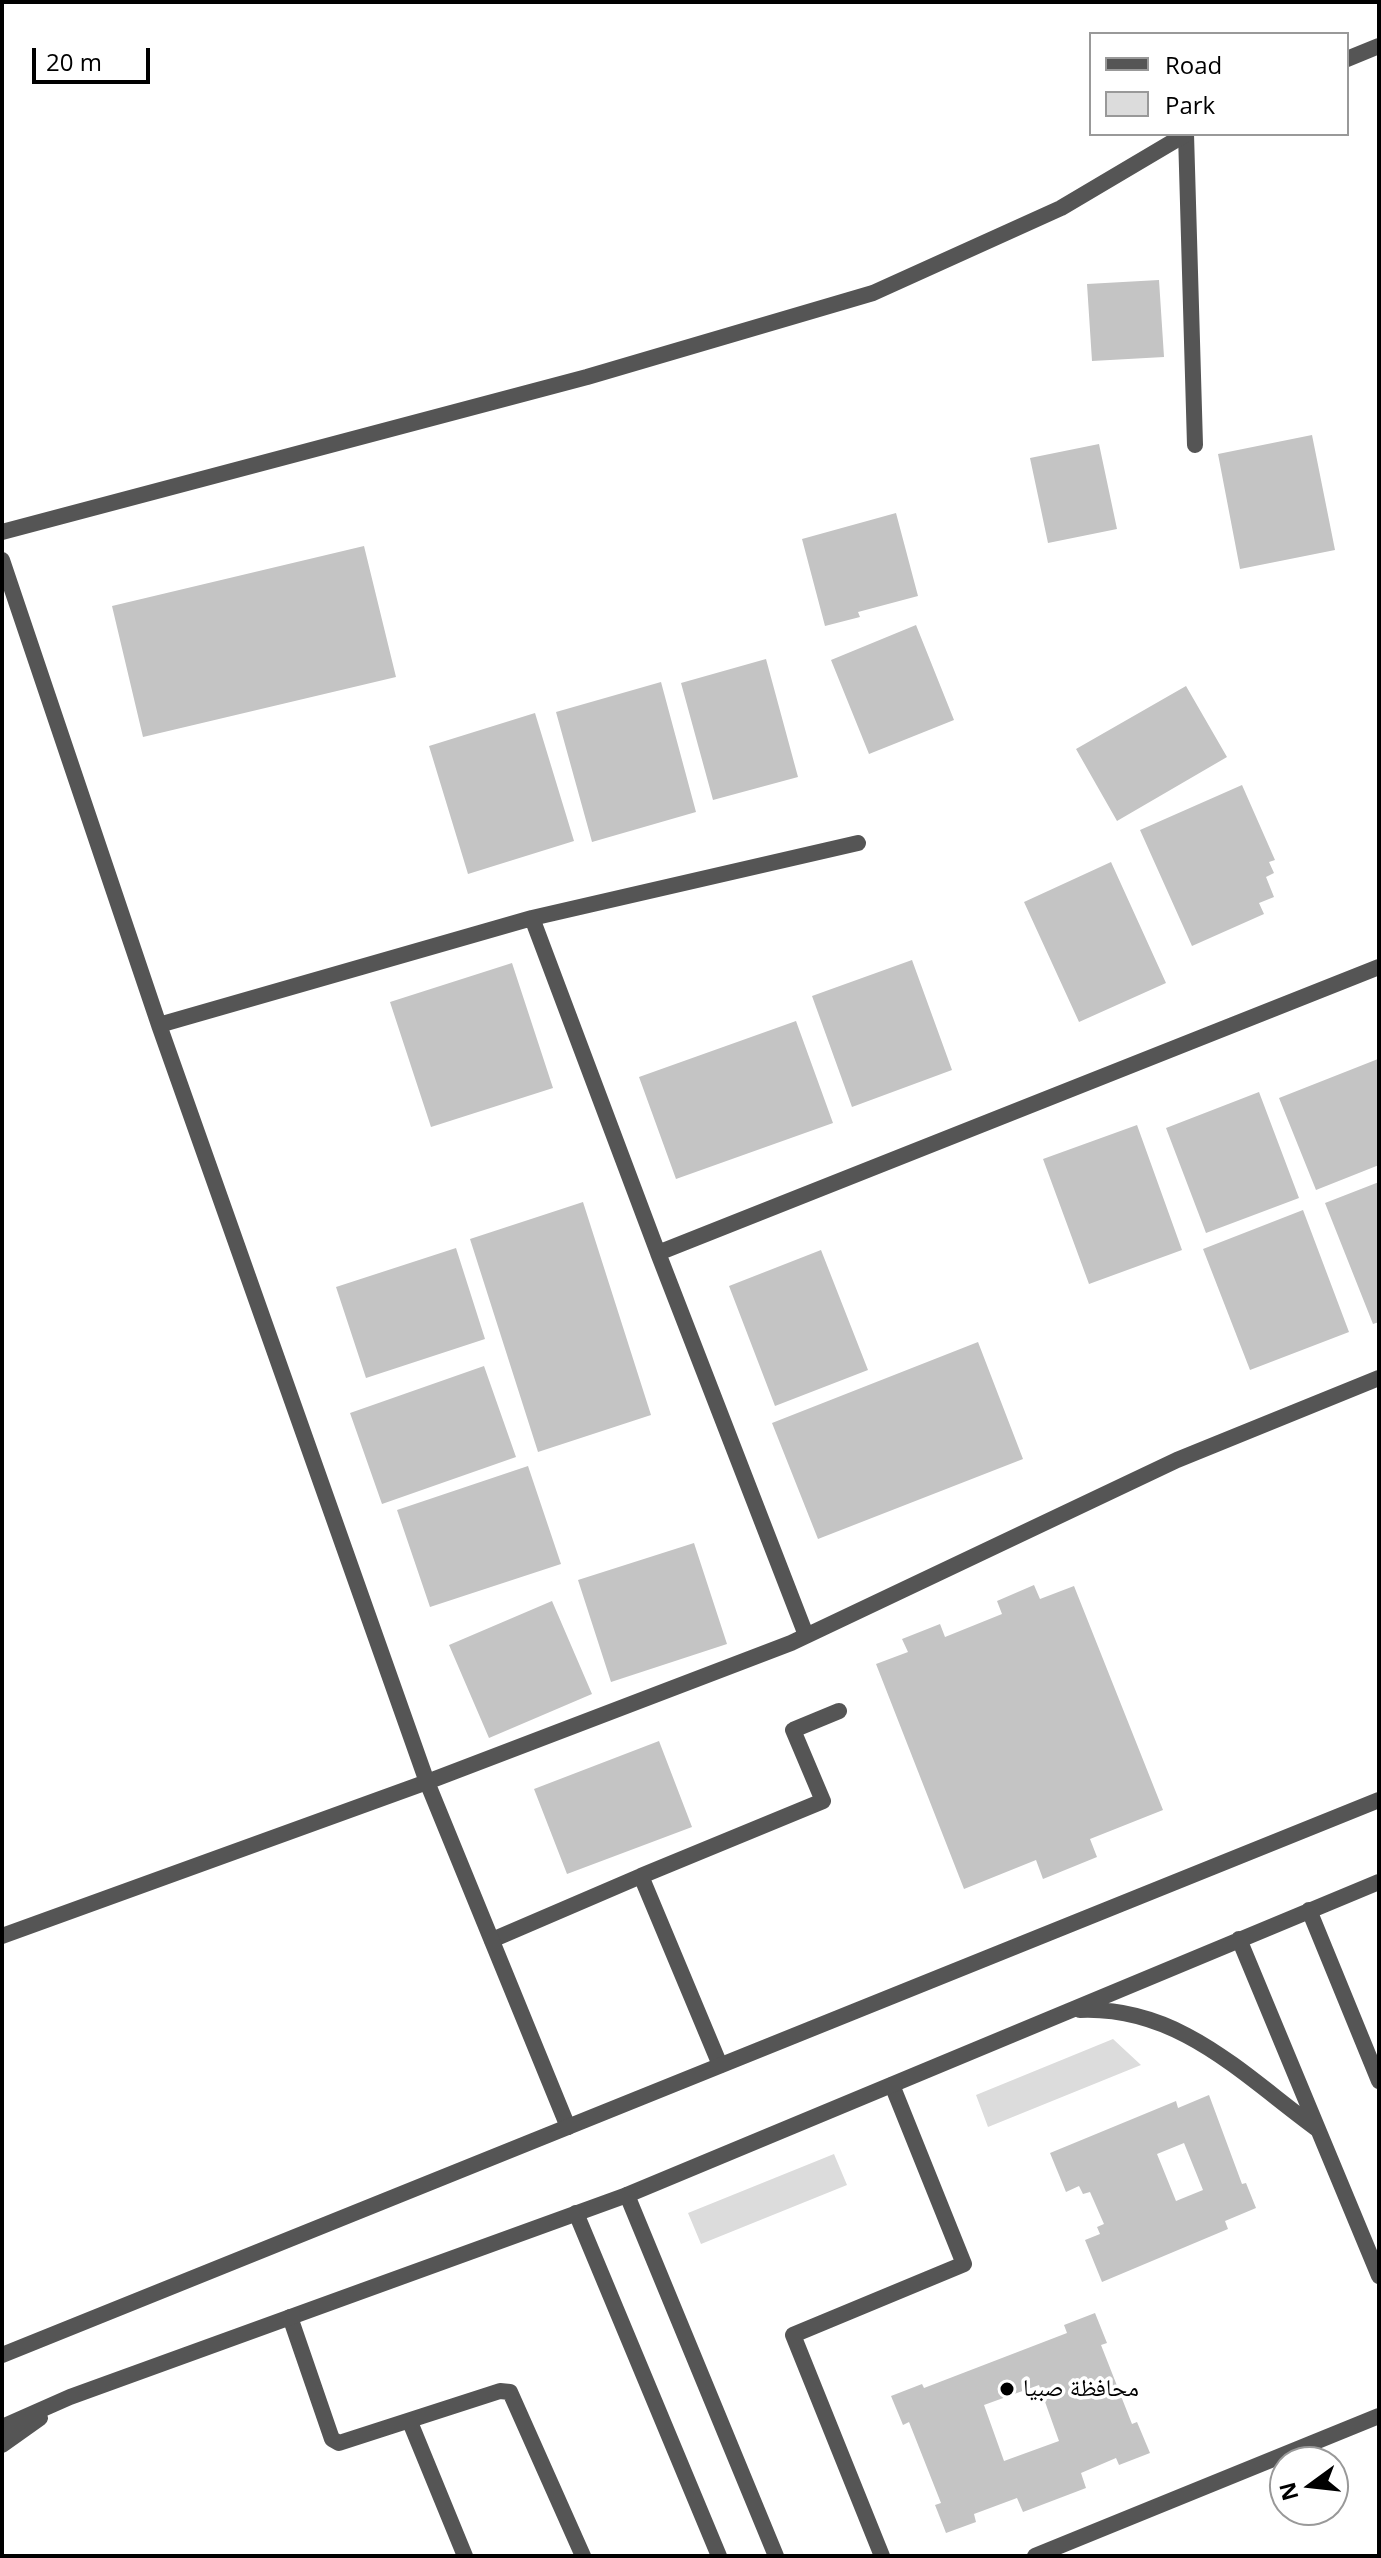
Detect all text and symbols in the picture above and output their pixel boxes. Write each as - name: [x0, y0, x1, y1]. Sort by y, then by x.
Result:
- scale bar: [36, 32, 154, 82]
- legend: [1089, 32, 1349, 136]
- text: 20 m: [46, 45, 102, 78]
- text: Road: [1165, 48, 1222, 81]
- text: Park: [1165, 88, 1215, 121]
- place label: محافظة صبيا: [1023, 2375, 1139, 2403]
- marker: محافظة صبيا: [998, 2380, 1016, 2398]
- north arrow: [1269, 2446, 1349, 2526]
- text: N: [1271, 2479, 1305, 2504]

